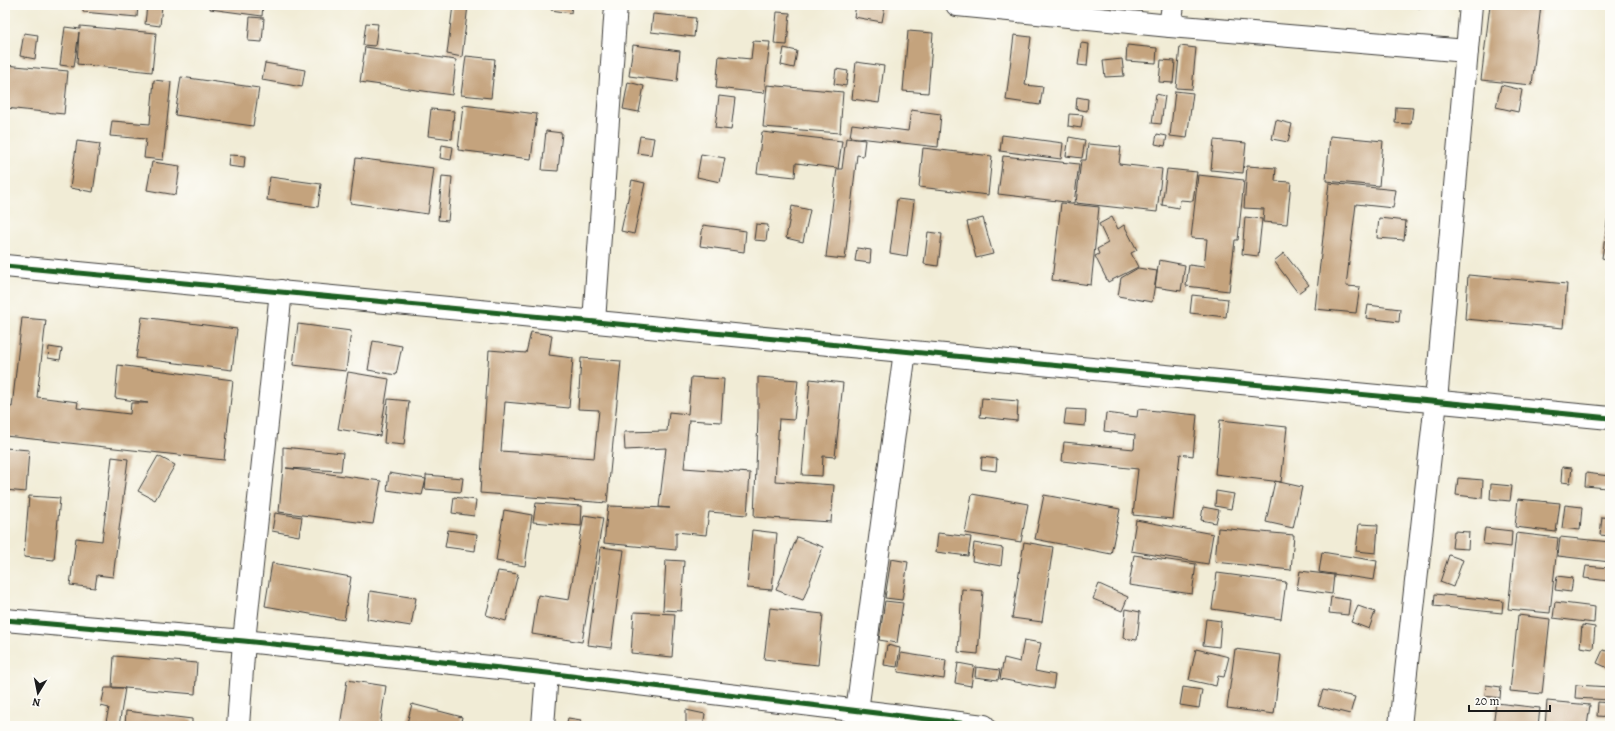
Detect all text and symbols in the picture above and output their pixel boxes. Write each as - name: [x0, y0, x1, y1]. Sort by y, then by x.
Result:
- north arrow: [18, 673, 58, 713]
- scale bar: [1469, 687, 1550, 713]
- text: 20 m: [1475, 693, 1499, 709]
- text: N: [31, 694, 42, 710]

